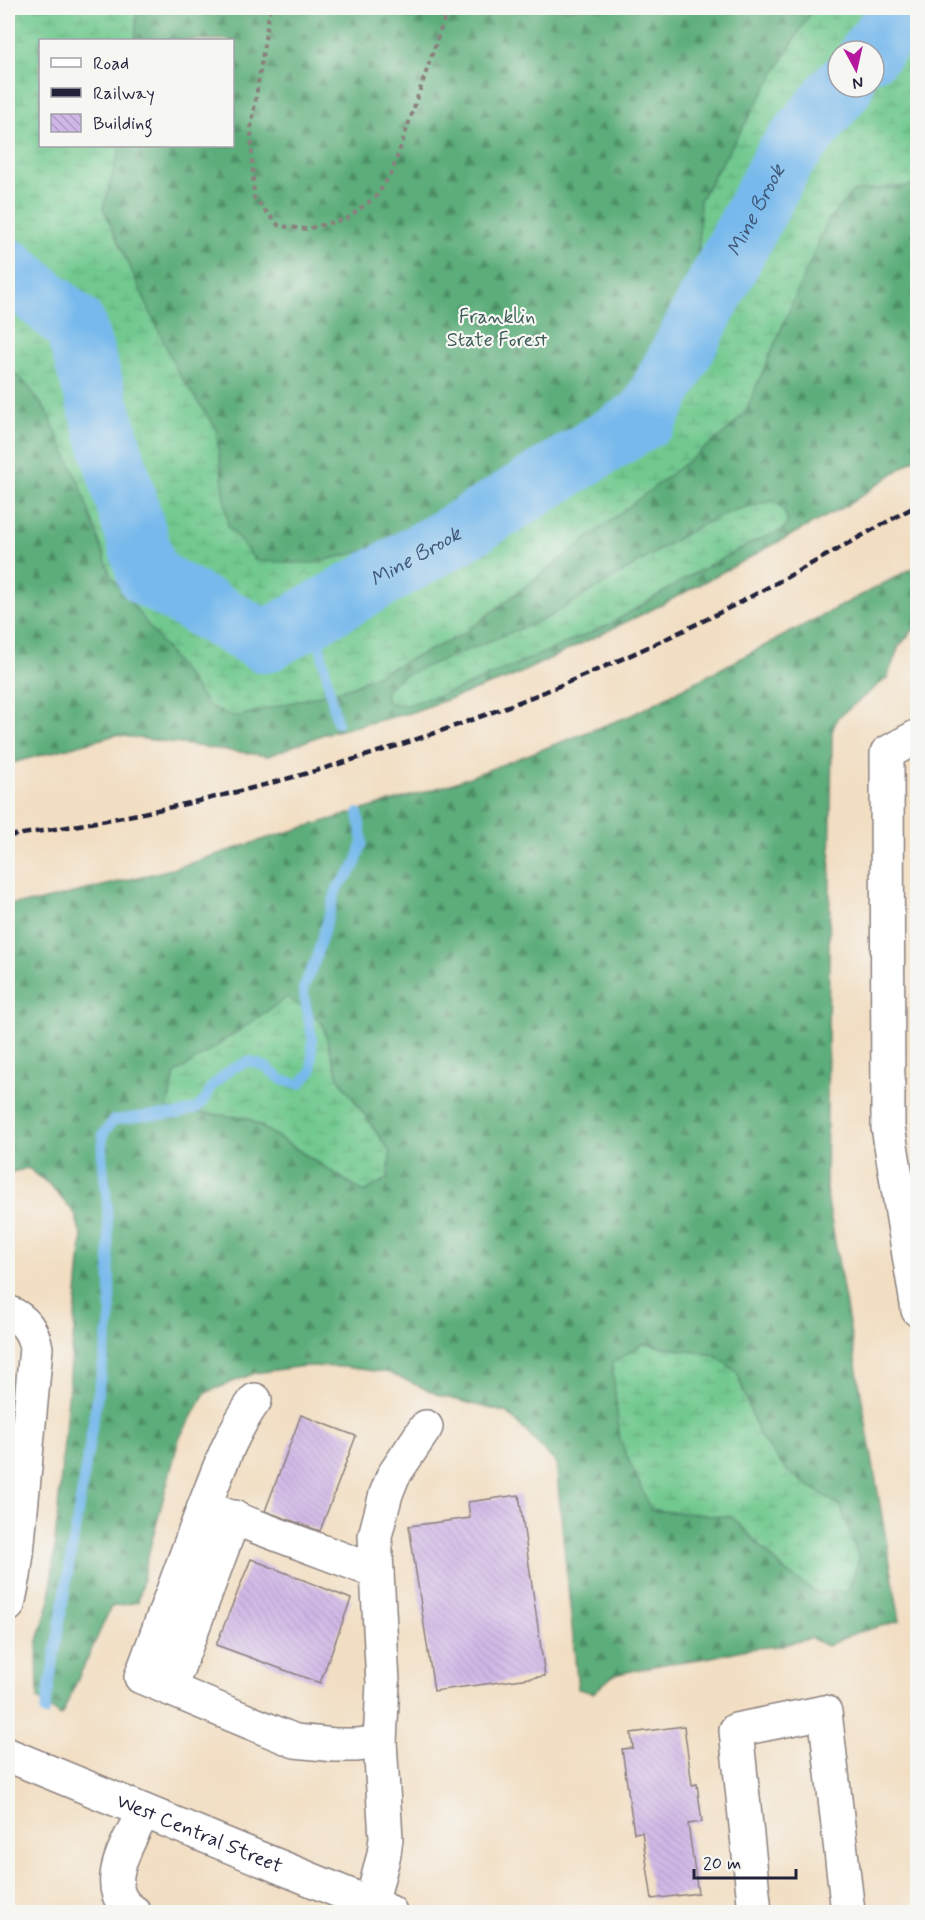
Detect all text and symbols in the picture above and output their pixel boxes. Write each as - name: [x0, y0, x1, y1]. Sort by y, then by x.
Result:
- legend: [39, 39, 234, 147]
- north arrow: [826, 39, 886, 99]
- text: Road: [93, 52, 129, 76]
- text: N: [851, 71, 865, 94]
- text: Railway: [93, 82, 155, 106]
- text: Building: [93, 112, 153, 138]
- water label: Mine Brook: [720, 158, 793, 262]
- park label: Franklin State Forest: [447, 304, 547, 354]
- water label: Mine Brook: [365, 520, 468, 594]
- street label: West Central Street: [112, 1788, 287, 1880]
- scale bar: [694, 1842, 796, 1880]
- text: 20 m: [703, 1852, 741, 1876]

